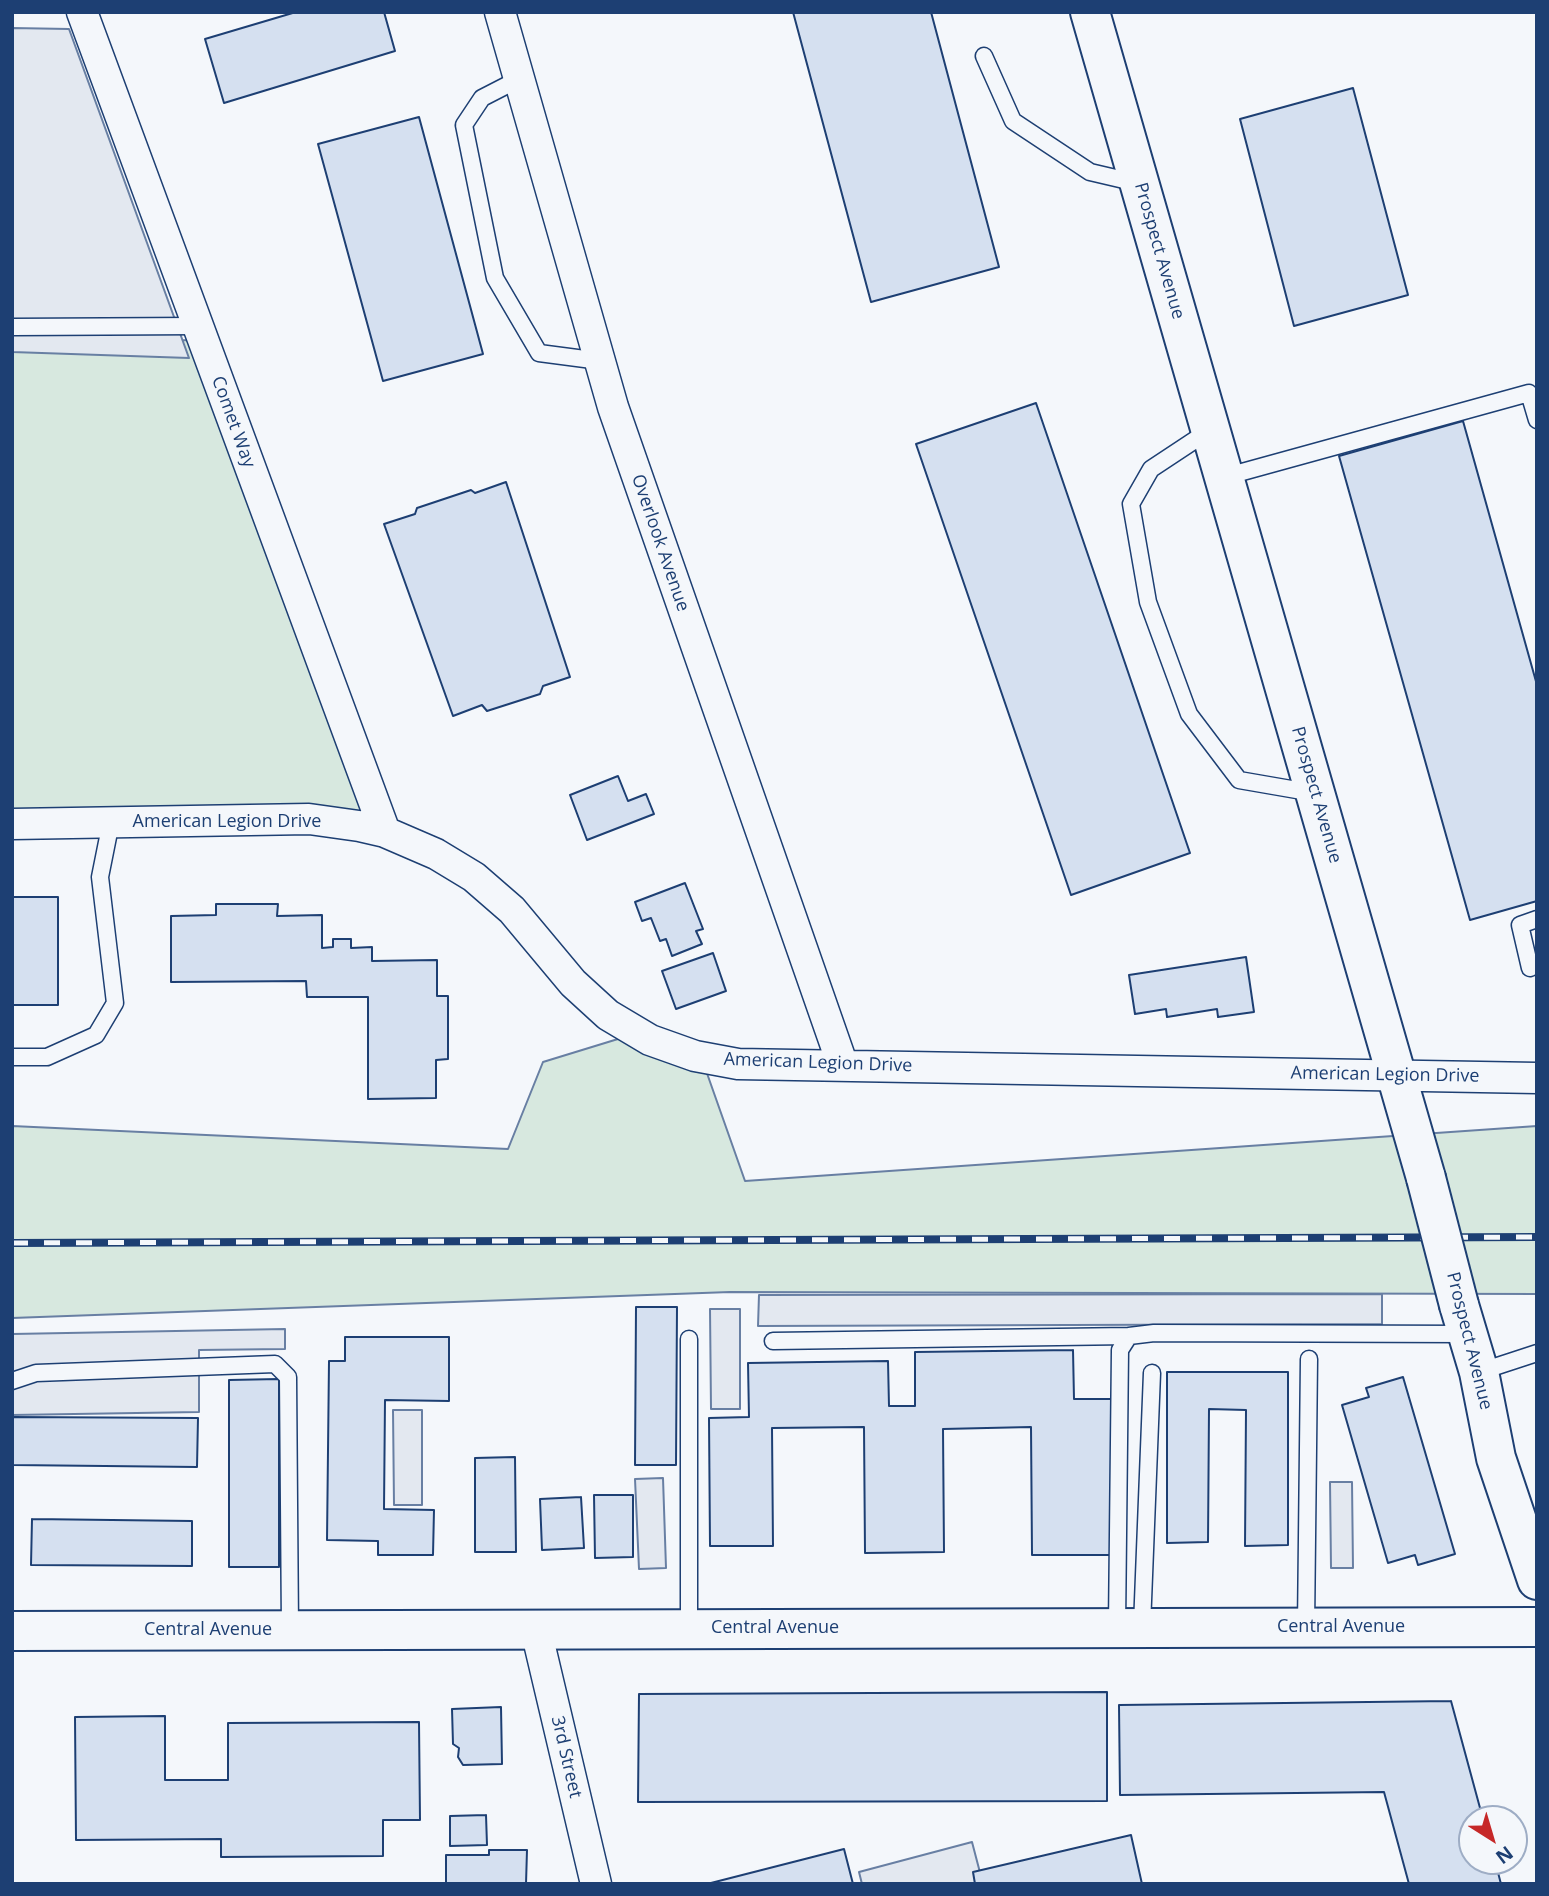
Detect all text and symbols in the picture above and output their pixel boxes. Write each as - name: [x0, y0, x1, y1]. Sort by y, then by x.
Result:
- street label: Prospect Avenue: [1129, 180, 1189, 322]
- street label: Comet Way: [206, 373, 260, 471]
- street label: Overlook Avenue: [626, 472, 694, 614]
- street label: Prospect Avenue: [1286, 724, 1346, 866]
- street label: American Legion Drive: [133, 811, 321, 833]
- street label: American Legion Drive: [723, 1049, 913, 1077]
- street label: American Legion Drive: [1290, 1063, 1480, 1087]
- street label: Prospect Avenue: [1441, 1270, 1497, 1412]
- street label: Central Avenue: [1277, 1616, 1405, 1638]
- street label: Central Avenue: [711, 1617, 839, 1639]
- street label: Central Avenue: [144, 1619, 272, 1641]
- street label: 3rd Street: [546, 1714, 586, 1800]
- north arrow: [1458, 1805, 1528, 1875]
- text: N: [1490, 1840, 1518, 1870]

